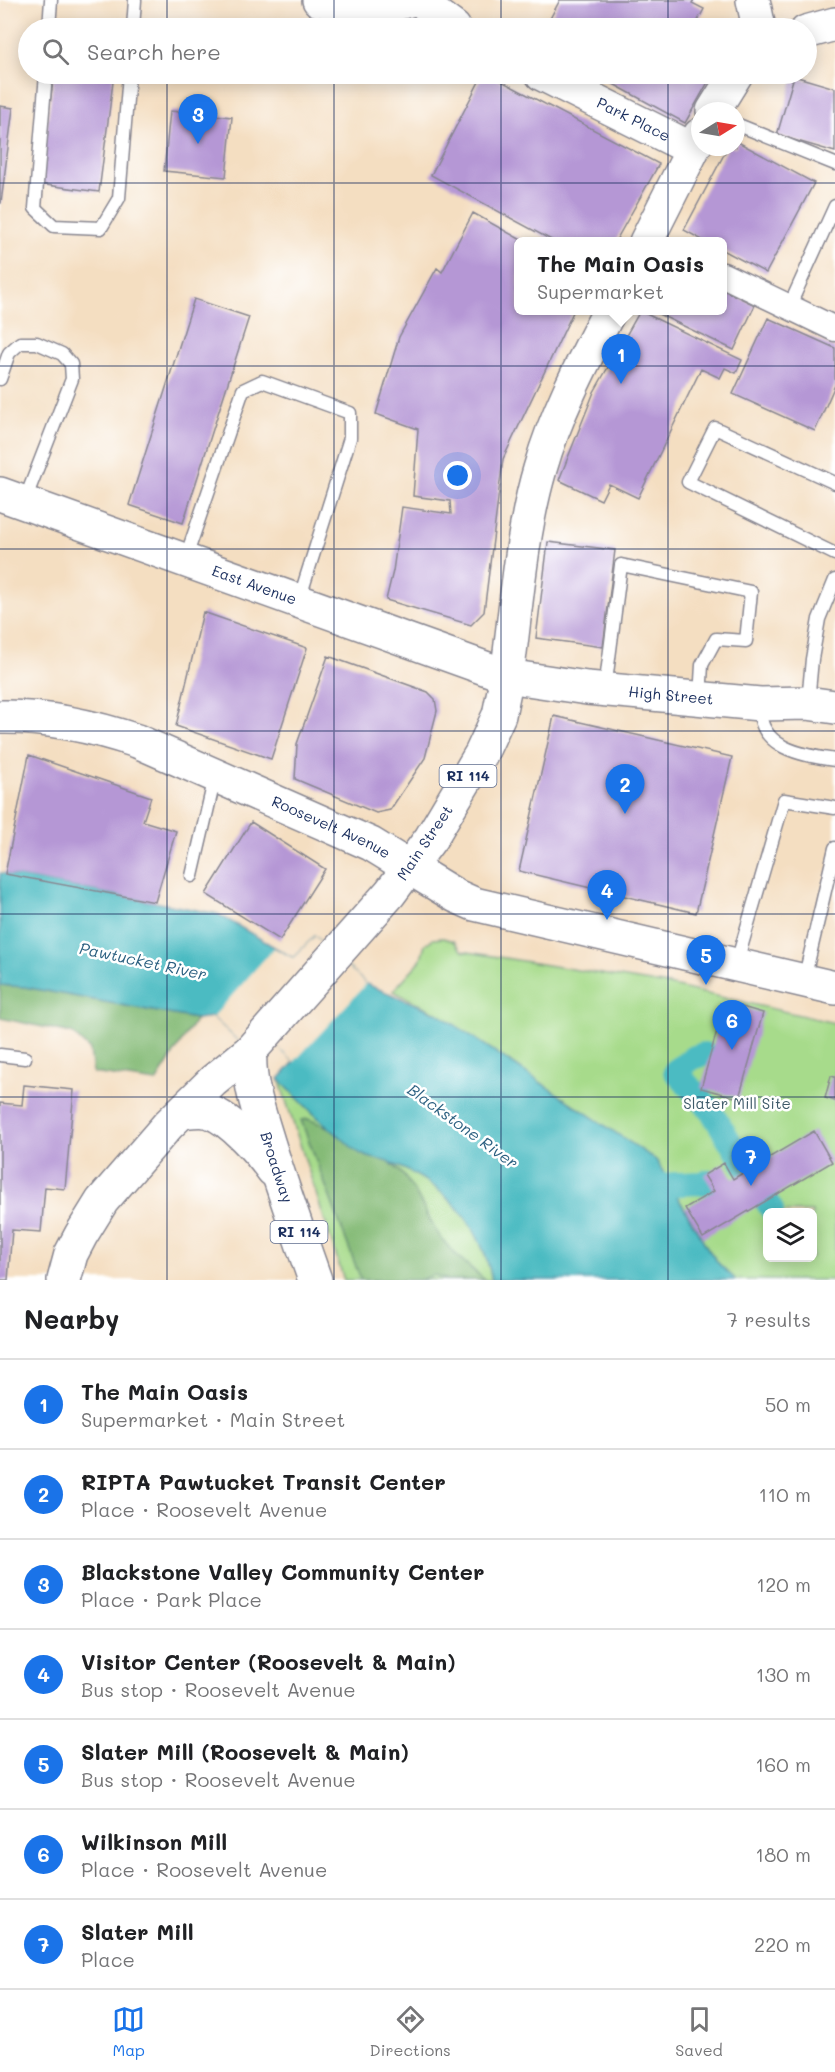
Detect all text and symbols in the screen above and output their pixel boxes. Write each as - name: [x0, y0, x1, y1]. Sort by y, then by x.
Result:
- search box: [18, 18, 817, 84]
- icon: search: [39, 35, 72, 68]
- text: Search here: [87, 37, 221, 66]
- street label: Park Place: [594, 92, 674, 145]
- pin: 3: [178, 94, 218, 144]
- north arrow: [691, 102, 745, 156]
- popup: [514, 237, 727, 315]
- text: The Main Oasis: [537, 249, 704, 278]
- text: Supermarket: [537, 278, 664, 304]
- pin: 1: [602, 334, 640, 384]
- your location: [443, 461, 472, 490]
- street label: East Avenue: [209, 560, 300, 609]
- street label: High Street: [628, 681, 714, 709]
- pin: 2: [606, 764, 644, 814]
- road number: RI 114: [440, 765, 496, 787]
- street label: Roosevelt Avenue: [269, 791, 394, 863]
- street label: Main Street: [392, 801, 457, 884]
- pin: 4: [588, 870, 626, 920]
- pin: 5: [686, 936, 726, 985]
- water label: Pawtucket River: [78, 937, 209, 984]
- pin: 6: [712, 1000, 752, 1050]
- water label: Blackstone River: [404, 1078, 523, 1173]
- park label: Slater Mill Site: [683, 1093, 791, 1113]
- street label: Broadway: [256, 1129, 298, 1205]
- pin: 7: [732, 1136, 771, 1186]
- map controls: [763, 1208, 817, 1262]
- button: layers: [763, 1208, 817, 1262]
- road number: RI 114: [270, 1221, 328, 1243]
- text: Nearby: [24, 1302, 119, 1336]
- text: 7 results: [727, 1306, 811, 1332]
- text: The Main Oasis: [81, 1377, 248, 1406]
- text: 1: [39, 1391, 48, 1417]
- text: 50 m: [765, 1391, 811, 1417]
- text: Supermarket · Main Street: [81, 1406, 345, 1432]
- text: RIPTA Pawtucket Transit Center: [81, 1467, 446, 1496]
- text: 2: [38, 1481, 49, 1507]
- text: 110 m: [758, 1481, 811, 1507]
- text: Place · Roosevelt Avenue: [81, 1496, 327, 1522]
- text: Blackstone Valley Community Center: [81, 1557, 484, 1586]
- text: 3: [38, 1571, 50, 1597]
- text: 120 m: [756, 1571, 811, 1597]
- text: Place · Park Place: [81, 1586, 262, 1612]
- text: Visitor Center (Roosevelt & Main): [81, 1647, 456, 1676]
- text: 4: [37, 1661, 50, 1687]
- text: 130 m: [756, 1661, 811, 1687]
- text: Bus stop · Roosevelt Avenue: [81, 1676, 356, 1702]
- text: Slater Mill (Roosevelt & Main): [81, 1737, 409, 1766]
- text: 5: [38, 1751, 49, 1777]
- text: 160 m: [755, 1751, 811, 1777]
- text: Bus stop · Roosevelt Avenue: [81, 1766, 356, 1792]
- text: Wilkinson Mill: [81, 1827, 227, 1856]
- text: 6: [37, 1841, 50, 1867]
- text: 180 m: [755, 1841, 811, 1867]
- text: Place · Roosevelt Avenue: [81, 1856, 327, 1882]
- text: Slater Mill: [81, 1917, 194, 1946]
- text: 7: [38, 1931, 49, 1957]
- text: 220 m: [754, 1931, 811, 1957]
- text: Place: [81, 1946, 135, 1972]
- tab: Map: [112, 2003, 145, 2060]
- tab: Directions: [370, 2003, 451, 2060]
- tab: Saved: [675, 2003, 723, 2060]

